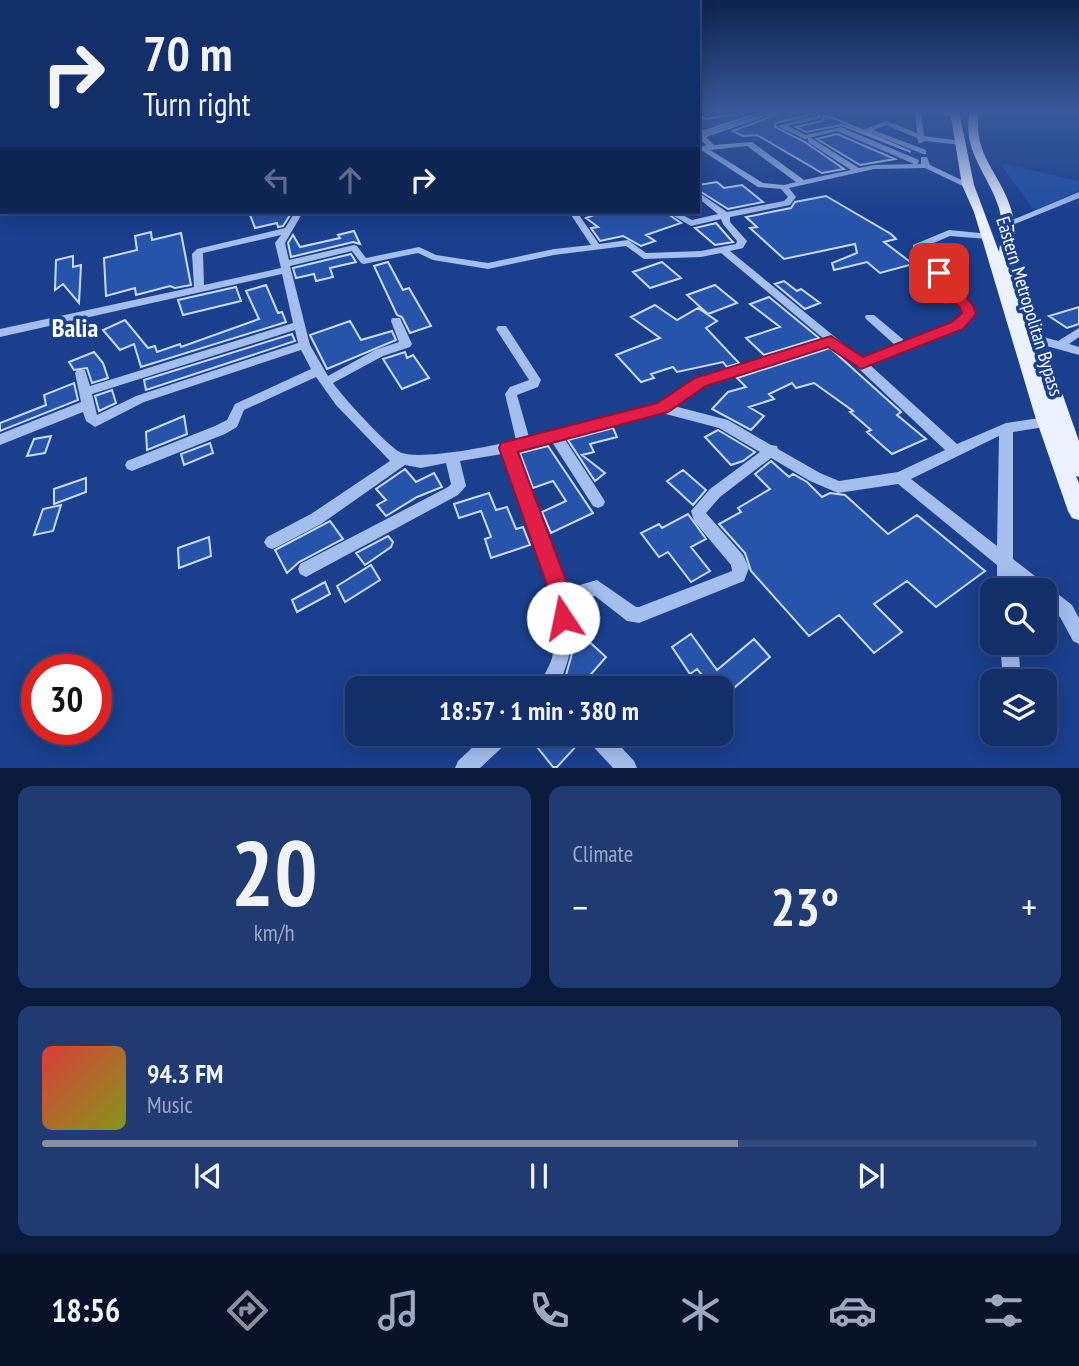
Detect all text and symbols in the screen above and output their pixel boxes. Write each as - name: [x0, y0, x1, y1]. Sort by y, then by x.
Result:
- text: 70 m: [143, 21, 232, 85]
- icon: right: [28, 28, 119, 119]
- text: Turn right: [143, 83, 251, 125]
- icon: left: [258, 161, 296, 199]
- icon: ahead: [331, 161, 369, 199]
- icon: right: [404, 161, 442, 199]
- street label: Eastern Metropolitan Bypass: [991, 213, 1069, 399]
- pin: [909, 243, 969, 303]
- icon: arrive: [920, 254, 958, 292]
- district label: Balia: [52, 311, 98, 344]
- map controls: [980, 578, 1057, 746]
- button: search: [980, 578, 1057, 655]
- position arrow: [526, 581, 600, 655]
- speed limit sign: 30: [21, 654, 112, 745]
- button: layers: [980, 669, 1057, 746]
- text: 18:57 · 1 min · 380 m: [439, 694, 639, 727]
- text: 20: [231, 813, 318, 931]
- text: Climate: [573, 839, 633, 868]
- text: 23°: [770, 873, 839, 940]
- text: −: [573, 882, 588, 931]
- text: +: [1021, 882, 1037, 931]
- text: km/h: [254, 918, 295, 947]
- text: 94.3 FM: [147, 1057, 223, 1090]
- text: Music: [147, 1090, 193, 1119]
- icon: previous: [189, 1157, 227, 1195]
- icon: pause: [520, 1157, 558, 1195]
- icon: next: [852, 1157, 890, 1195]
- icon: directions: [223, 1286, 272, 1335]
- icon: music: [374, 1286, 423, 1335]
- icon: phone: [525, 1286, 574, 1335]
- icon: climate: [676, 1286, 725, 1335]
- icon: car: [828, 1286, 877, 1335]
- icon: filters: [979, 1286, 1028, 1335]
- text: 18:56: [51, 1289, 120, 1331]

